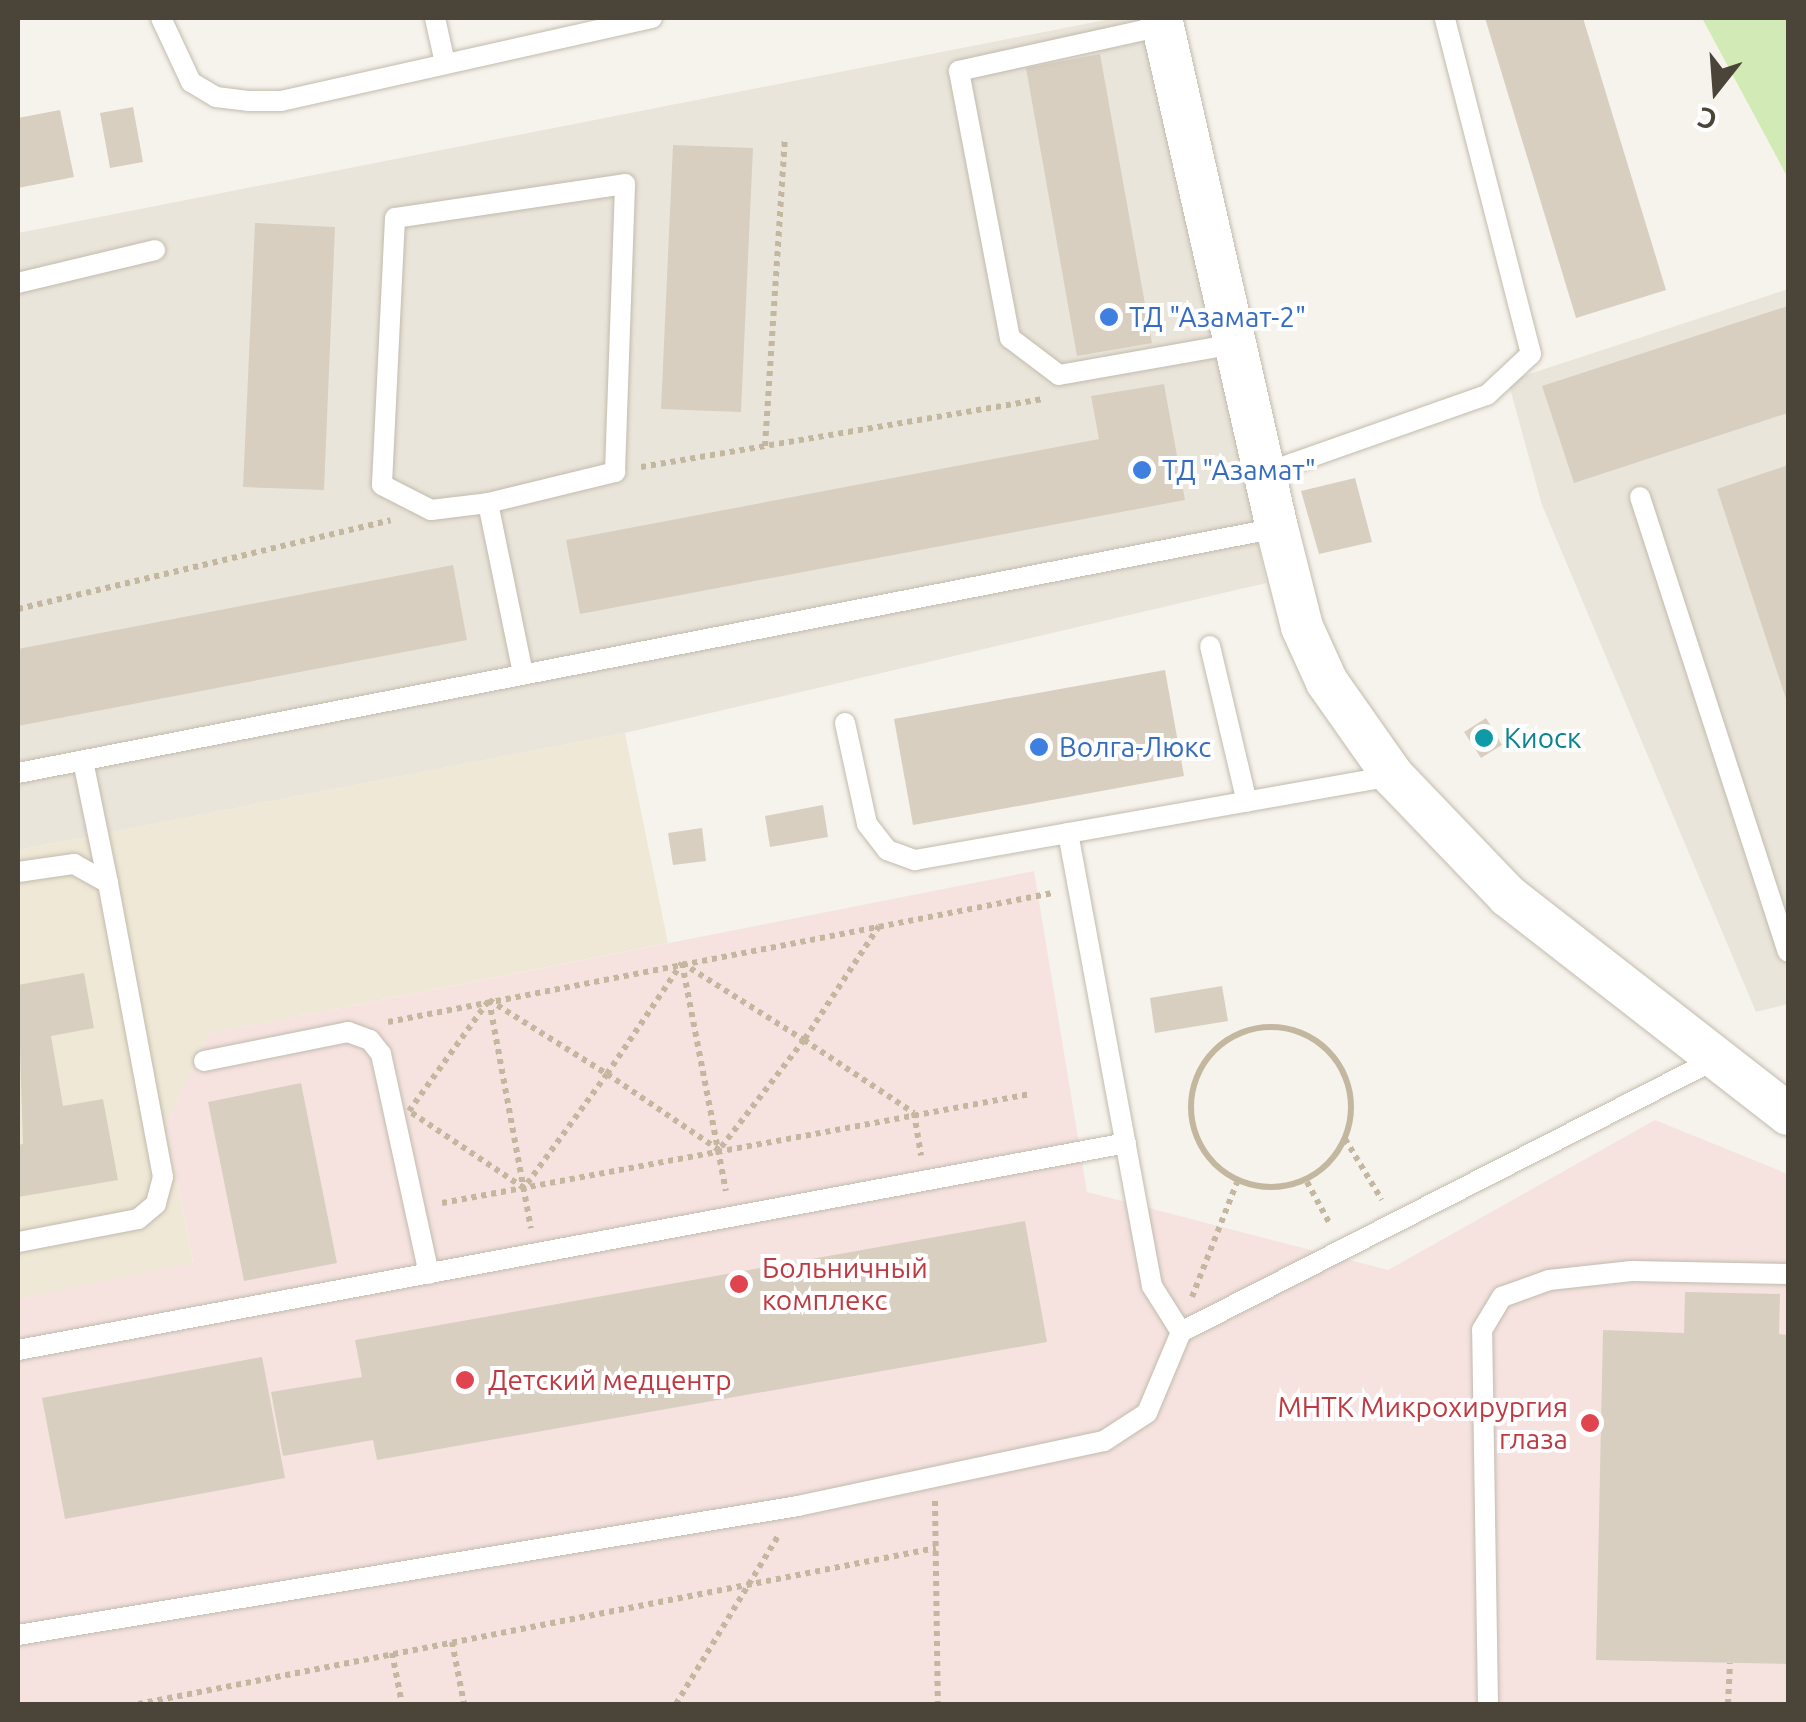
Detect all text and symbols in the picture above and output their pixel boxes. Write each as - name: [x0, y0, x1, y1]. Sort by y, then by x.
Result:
- north arrow: [1666, 40, 1766, 140]
- text: С: [1694, 102, 1720, 137]
- place label: ТД "Азамат-2": [1129, 300, 1306, 334]
- marker: ТД "Азамат-2": [1098, 306, 1120, 328]
- place label: ТД "Азамат": [1162, 453, 1316, 487]
- marker: ТД "Азамат": [1131, 459, 1153, 481]
- place label: Киоск: [1504, 721, 1581, 755]
- marker: Киоск: [1473, 727, 1495, 749]
- place label: Волга-Люкс: [1059, 730, 1211, 764]
- marker: Волга-Люкс: [1028, 736, 1050, 758]
- place label: Больничный комплекс: [762, 1251, 928, 1317]
- marker: Больничный комплекс: [726, 1271, 752, 1297]
- place label: Детский медцентр: [488, 1363, 732, 1397]
- marker: Детский медцентр: [452, 1367, 478, 1393]
- place label: МНТК Микрохирургия глаза: [1277, 1390, 1568, 1456]
- marker: МНТК Микрохирургия глаза: [1577, 1410, 1603, 1436]

